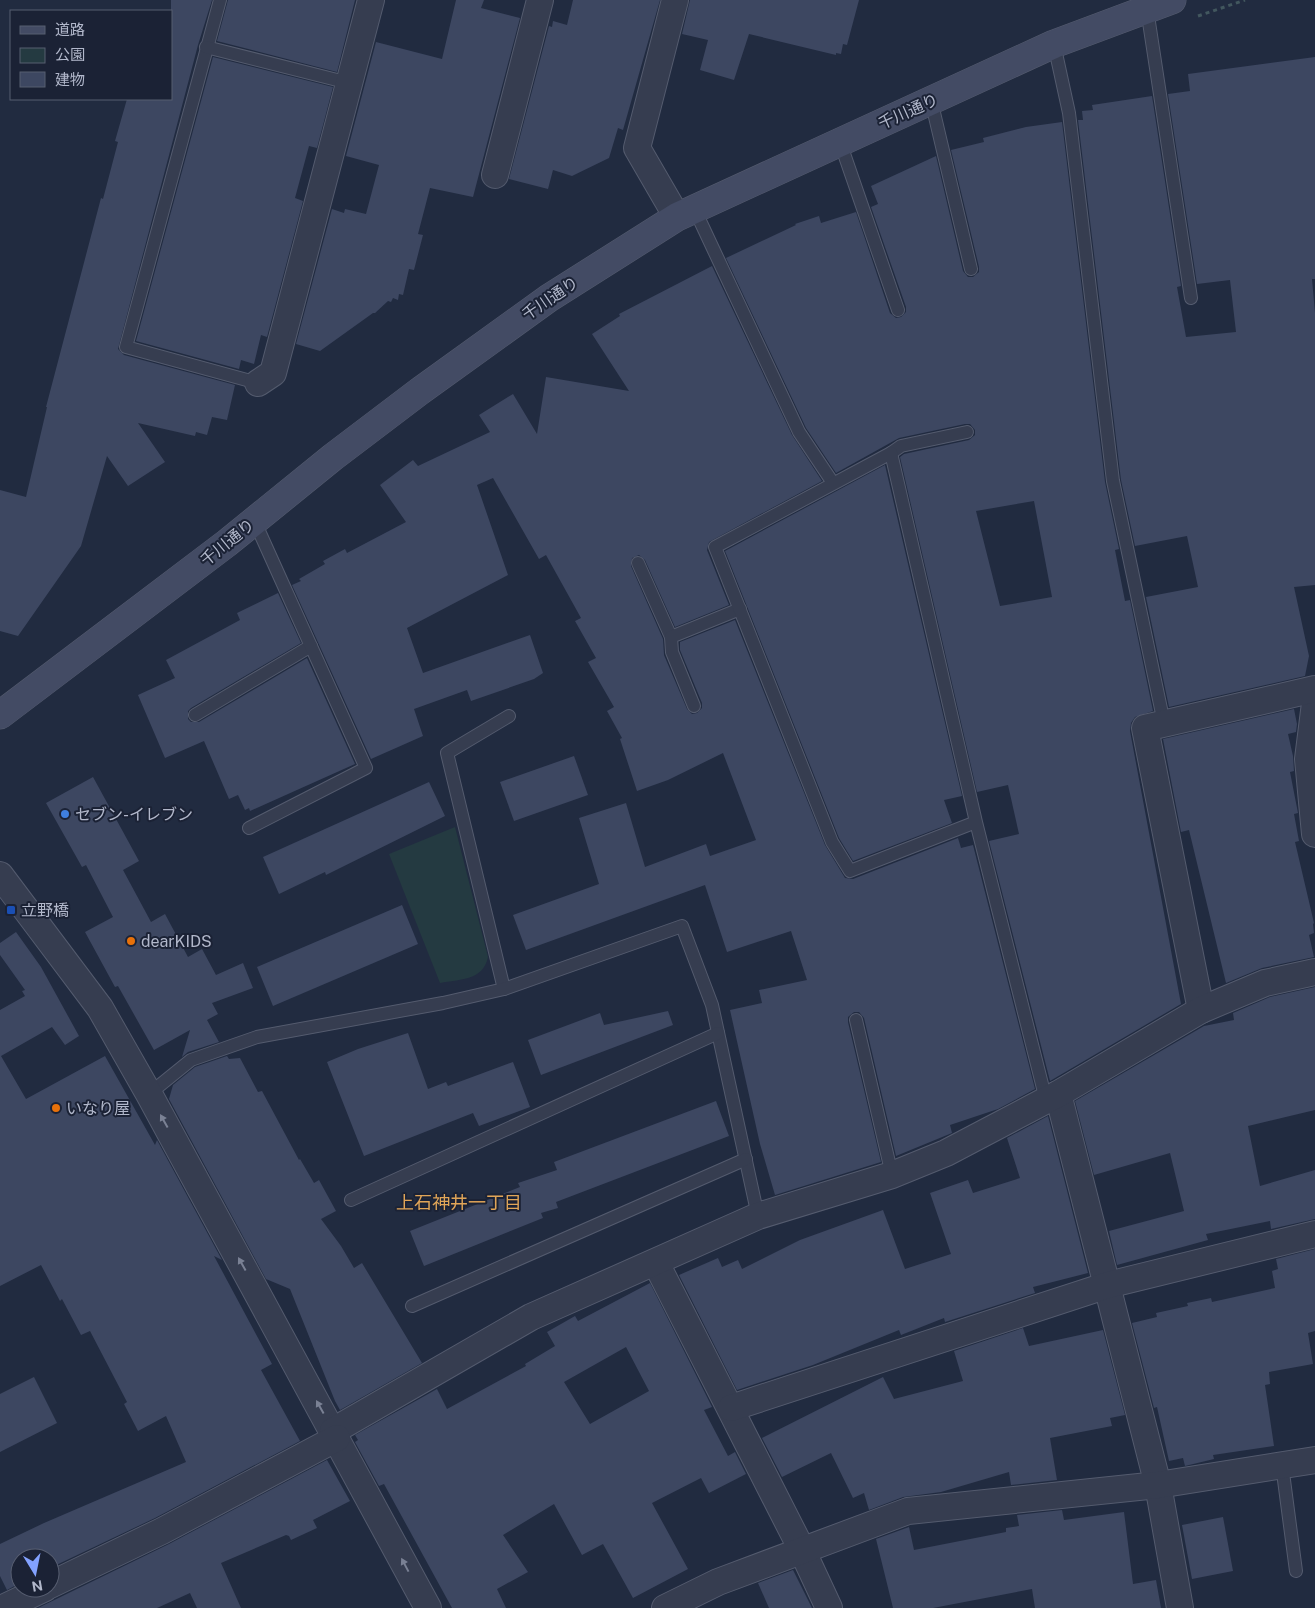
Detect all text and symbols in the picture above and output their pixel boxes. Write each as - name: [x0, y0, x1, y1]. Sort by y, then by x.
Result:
- legend: [10, 10, 172, 100]
- text: 道路: [55, 21, 85, 38]
- text: 公園: [55, 46, 85, 63]
- text: 建物: [55, 71, 85, 88]
- street label: 千川通り: [875, 90, 941, 133]
- street label: 千川通り: [518, 273, 582, 324]
- street label: 千川通り: [196, 515, 258, 570]
- place label: セブン-イレブン: [75, 805, 193, 824]
- marker: セブン-イレブン: [59, 808, 71, 820]
- place label: 立野橋: [21, 901, 69, 920]
- marker: 立野橋: [5, 904, 17, 916]
- place label: dearKIDS: [141, 932, 212, 951]
- marker: dearKIDS: [125, 935, 137, 947]
- place label: いなり屋: [66, 1099, 130, 1118]
- marker: いなり屋: [50, 1102, 62, 1114]
- one-way arrow: [160, 1114, 168, 1129]
- district label: 上石神井一丁目: [396, 1192, 522, 1213]
- one-way arrow: [238, 1257, 246, 1271]
- one-way arrow: [315, 1400, 324, 1413]
- north arrow: [10, 1548, 60, 1598]
- one-way arrow: [401, 1558, 409, 1572]
- text: N: [30, 1577, 44, 1595]

